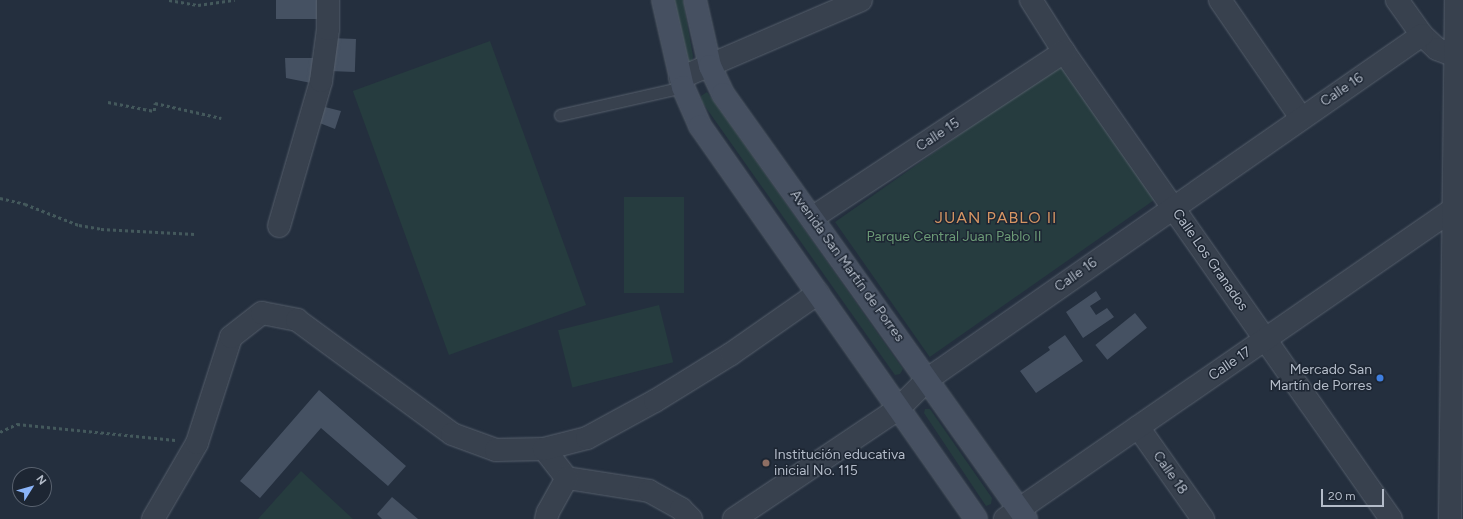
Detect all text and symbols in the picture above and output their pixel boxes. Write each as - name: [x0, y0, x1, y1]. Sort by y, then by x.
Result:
- street label: Calle 16: [1317, 70, 1367, 110]
- street label: Calle 15: [913, 115, 963, 155]
- street label: Avenida San Martín de Porres: [786, 187, 908, 345]
- street label: Calle Los Granados: [1169, 206, 1251, 314]
- district label: JUAN PABLO II: [935, 208, 1057, 228]
- park label: Parque Central Juan Pablo II: [866, 229, 1042, 245]
- street label: Calle 16: [1051, 254, 1101, 296]
- street label: Calle 17: [1205, 344, 1255, 384]
- place label: Mercado San Martín de Porres: [1269, 362, 1372, 394]
- marker: Mercado San Martín de Porres: [1375, 373, 1385, 383]
- place label: Institución educativa inicial No. 115: [774, 447, 905, 480]
- street label: Calle 18: [1149, 448, 1191, 498]
- marker: Institución educativa inicial No. 115: [761, 458, 771, 468]
- north arrow: [12, 467, 52, 507]
- text: N: [33, 473, 49, 487]
- scale bar: [1323, 481, 1386, 507]
- text: 20 m: [1328, 489, 1356, 503]

